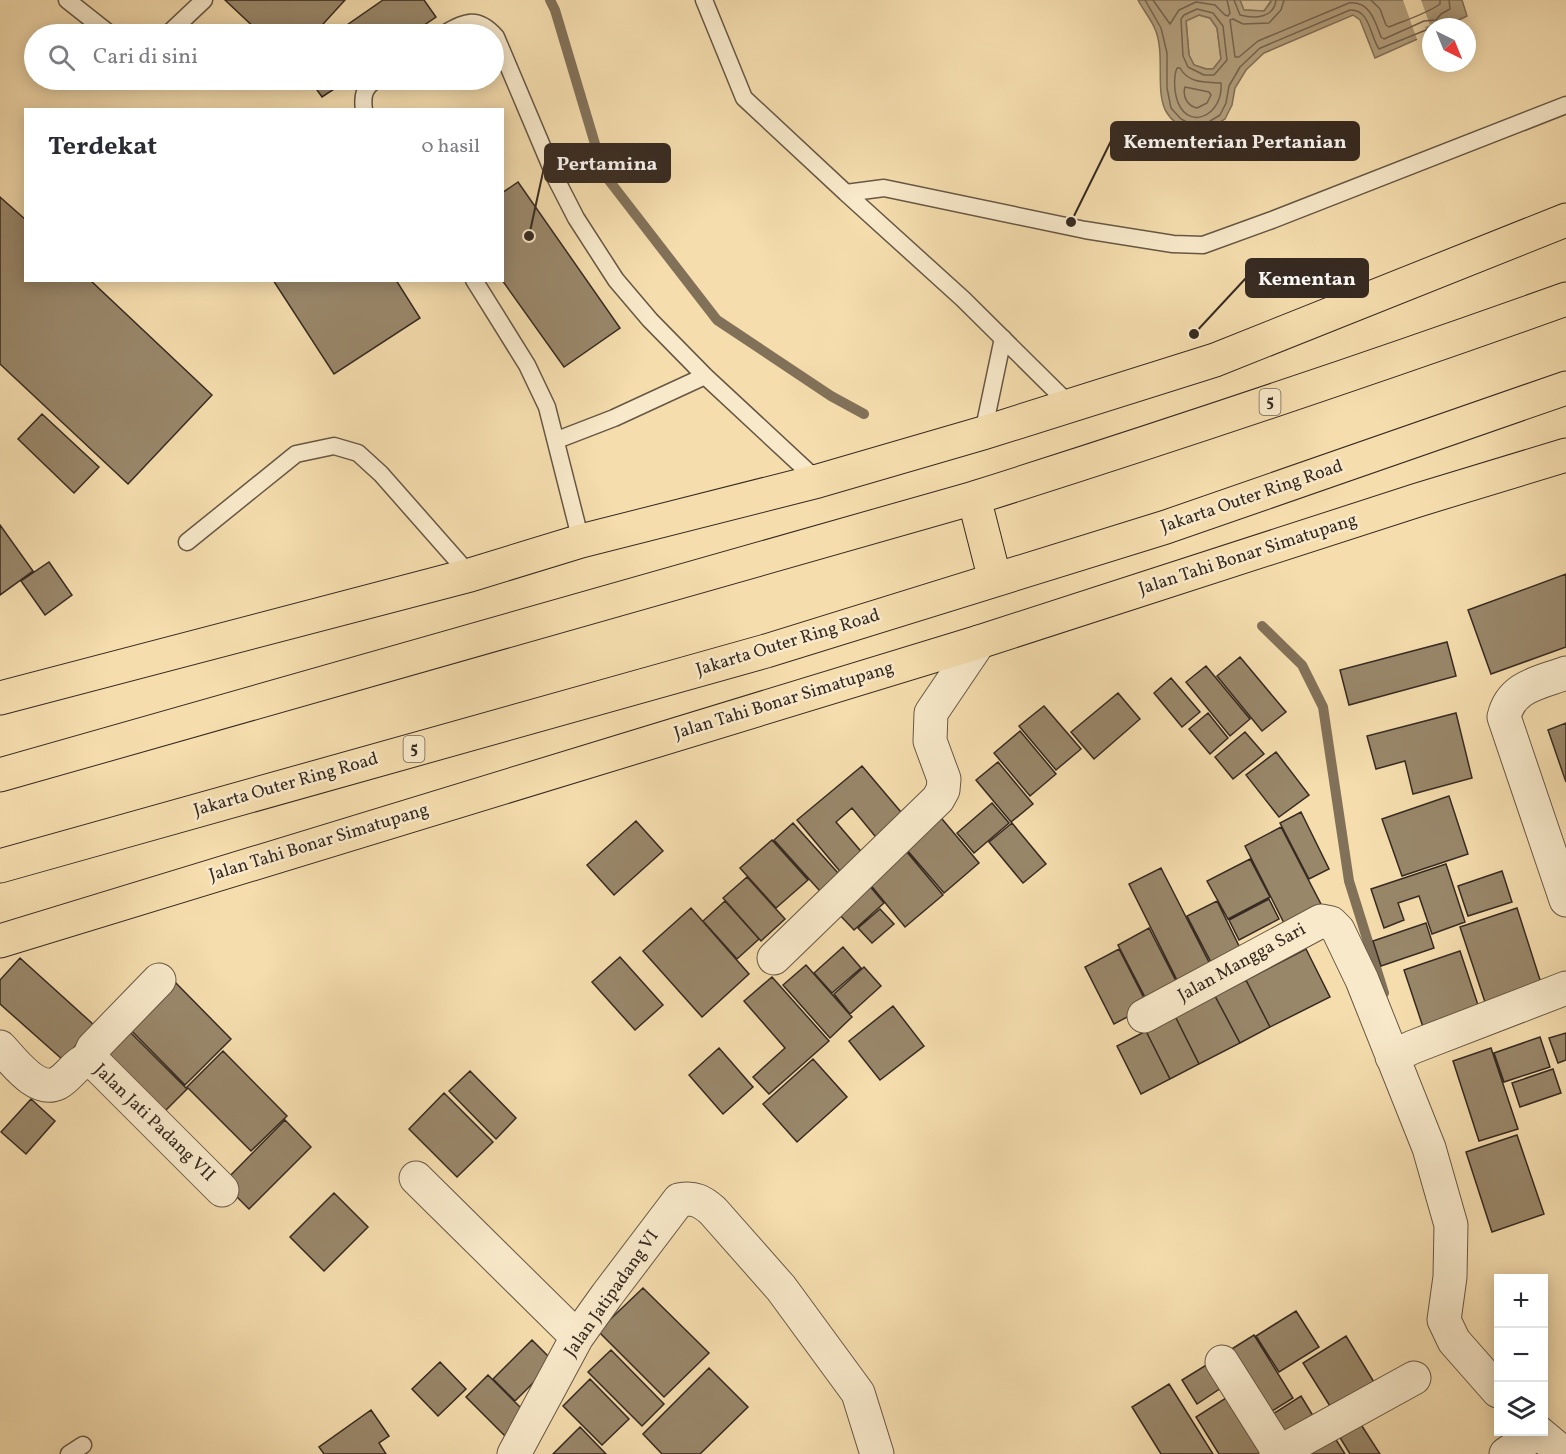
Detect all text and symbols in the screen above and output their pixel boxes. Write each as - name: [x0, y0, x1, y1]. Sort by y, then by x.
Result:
- north arrow: [1422, 18, 1476, 72]
- search box: [24, 24, 504, 90]
- icon: search: [45, 41, 78, 74]
- text: Cari di sini: [93, 42, 198, 73]
- callout: Kementerian Pertanian: [1111, 122, 1359, 160]
- text: Terdekat: [48, 129, 157, 165]
- text: Kementerian Pertanian: [1123, 129, 1347, 157]
- text: 0 hasil: [422, 133, 480, 161]
- callout: Pertamina: [545, 144, 670, 182]
- text: Pertamina: [556, 151, 658, 179]
- callout: Kementan: [1246, 259, 1368, 297]
- text: Kementan: [1258, 266, 1356, 294]
- road number: 5: [1260, 389, 1280, 415]
- street label: Jakarta Outer Ring Road: [1158, 454, 1346, 540]
- street label: Jalan Tahi Bonar Simatupang: [1135, 508, 1361, 602]
- street label: Jakarta Outer Ring Road: [693, 603, 883, 683]
- street label: Jalan Tahi Bonar Simatupang: [671, 656, 897, 746]
- road number: 5: [404, 736, 424, 762]
- street label: Jakarta Outer Ring Road: [191, 747, 381, 823]
- street label: Jalan Tahi Bonar Simatupang: [206, 798, 432, 888]
- street label: Jalan Mangga Sari: [1173, 917, 1311, 1009]
- street label: Jalan Jati Padang VII: [88, 1058, 220, 1188]
- street label: Jalan Jatipadang VI: [559, 1225, 665, 1363]
- map controls: [1494, 1274, 1548, 1436]
- button: +: [1494, 1274, 1548, 1328]
- button: −: [1494, 1328, 1548, 1382]
- button: layers: [1494, 1382, 1548, 1436]

